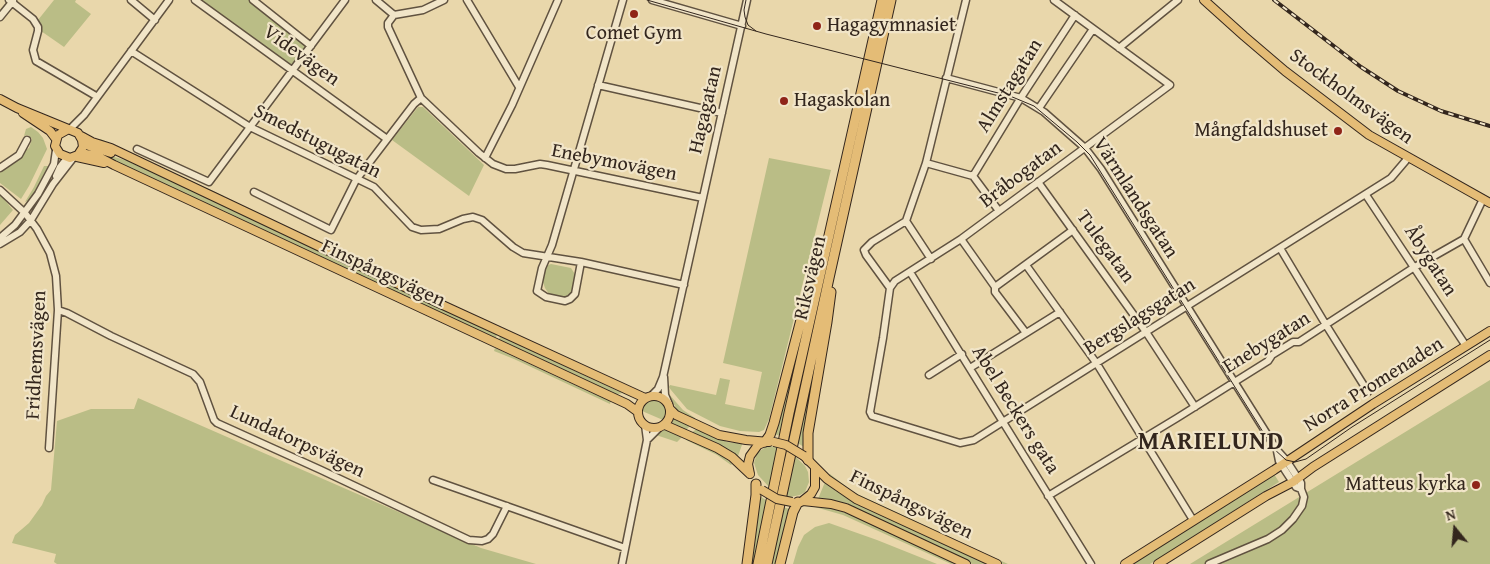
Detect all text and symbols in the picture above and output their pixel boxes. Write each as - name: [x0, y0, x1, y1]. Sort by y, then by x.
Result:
- marker: Comet Gym: [628, 8, 640, 20]
- place label: Hagagymnasiet: [827, 14, 956, 38]
- street label: Videvägen: [258, 20, 344, 92]
- marker: Hagagymnasiet: [811, 20, 823, 32]
- place label: Comet Gym: [586, 22, 682, 46]
- street label: Almstagatan: [972, 35, 1048, 137]
- street label: Stockholmsvägen: [1284, 44, 1418, 150]
- street label: Hagagatan: [684, 64, 728, 156]
- place label: Hagaskolan: [794, 89, 890, 113]
- marker: Hagaskolan: [778, 95, 790, 107]
- street label: Smedstugugatan: [249, 100, 385, 184]
- place label: Mångfaldshuset: [1194, 119, 1328, 143]
- marker: Mångfaldshuset: [1332, 125, 1344, 137]
- street label: Värmlandsgatan: [1087, 133, 1183, 263]
- street label: Bråbogatan: [975, 136, 1067, 214]
- street label: Enebymovägen: [549, 139, 679, 187]
- street label: Tulegatan: [1071, 206, 1139, 288]
- street label: Åbygatan: [1398, 221, 1462, 301]
- street label: Riksvägen: [790, 234, 832, 322]
- street label: Finspångsvägen: [317, 235, 449, 313]
- street label: Bergslagsgatan: [1080, 273, 1200, 361]
- street label: Fridhemsvägen: [22, 290, 52, 420]
- street label: Enebygatan: [1219, 307, 1315, 379]
- street label: Norra Promenaden: [1300, 332, 1448, 438]
- street label: Abel Beckers gata: [966, 341, 1064, 479]
- street label: Lundatorpsvägen: [226, 400, 368, 484]
- district label: MARIELUND: [1137, 428, 1285, 458]
- street label: Finspångsvägen: [846, 465, 976, 545]
- place label: Matteus kyrka: [1346, 473, 1466, 497]
- marker: Matteus kyrka: [1470, 479, 1482, 491]
- north arrow: [1430, 504, 1480, 554]
- text: N: [1443, 504, 1458, 526]

